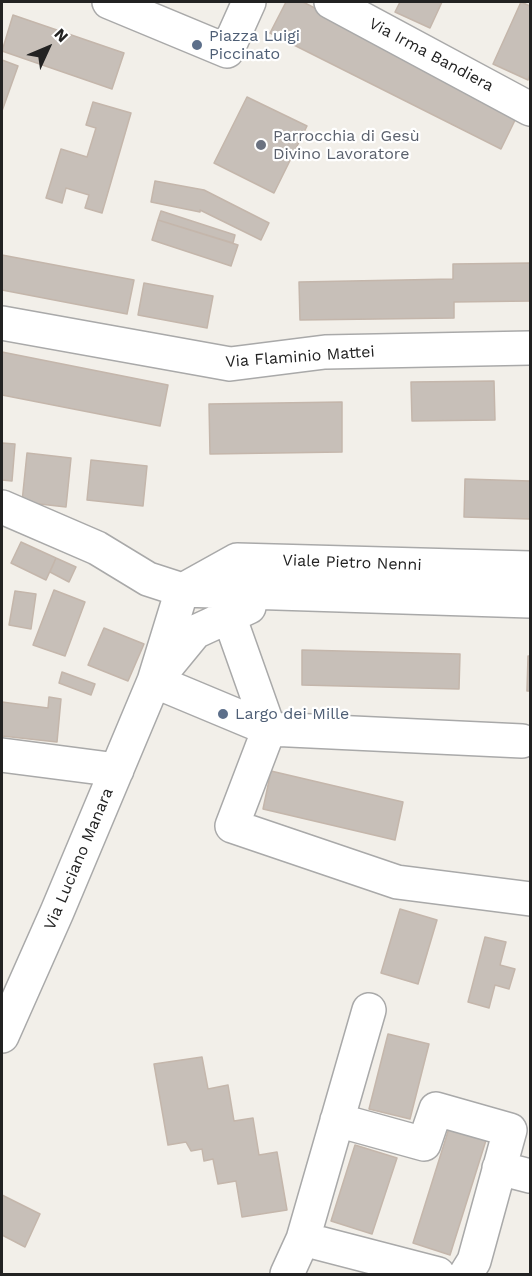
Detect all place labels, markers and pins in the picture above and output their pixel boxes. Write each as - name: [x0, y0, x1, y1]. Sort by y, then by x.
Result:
- place label: Piazza Luigi Piccinato: [209, 26, 300, 64]
- marker: Piazza Luigi Piccinato: [190, 38, 204, 52]
- place label: Parrocchia di Gesù Divino Lavoratore: [273, 126, 420, 164]
- marker: Parrocchia di Gesù Divino Lavoratore: [254, 138, 268, 152]
- place label: Largo dei Mille: [235, 704, 349, 724]
- marker: Largo dei Mille: [216, 707, 230, 721]

